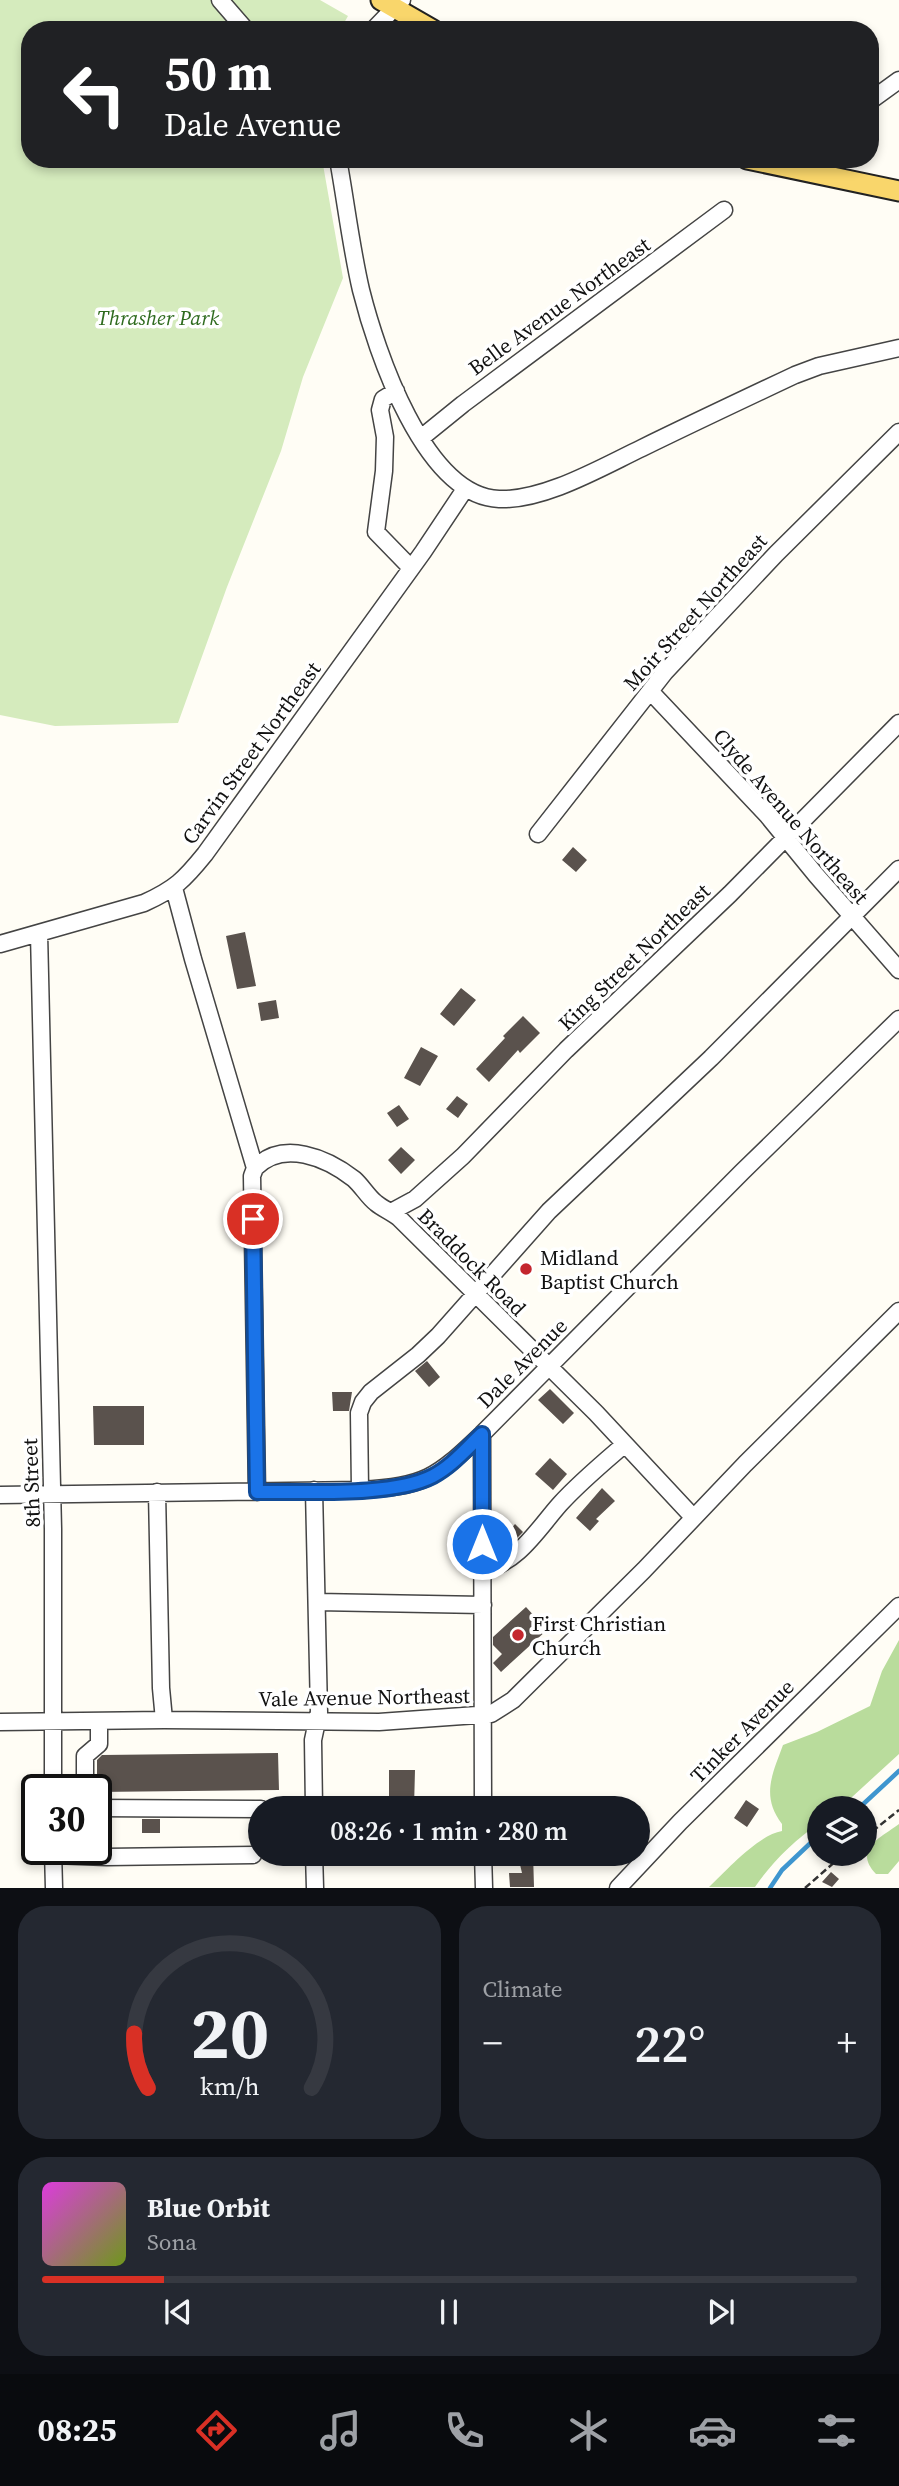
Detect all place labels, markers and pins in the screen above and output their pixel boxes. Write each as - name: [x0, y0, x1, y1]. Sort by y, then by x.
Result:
- pin: [223, 1189, 283, 1249]
- place label: Midland Baptist Church: [540, 1243, 679, 1296]
- marker: Midland Baptist Church: [518, 1261, 534, 1277]
- place label: First Christian Church: [532, 1609, 666, 1662]
- marker: First Christian Church: [510, 1627, 526, 1643]

